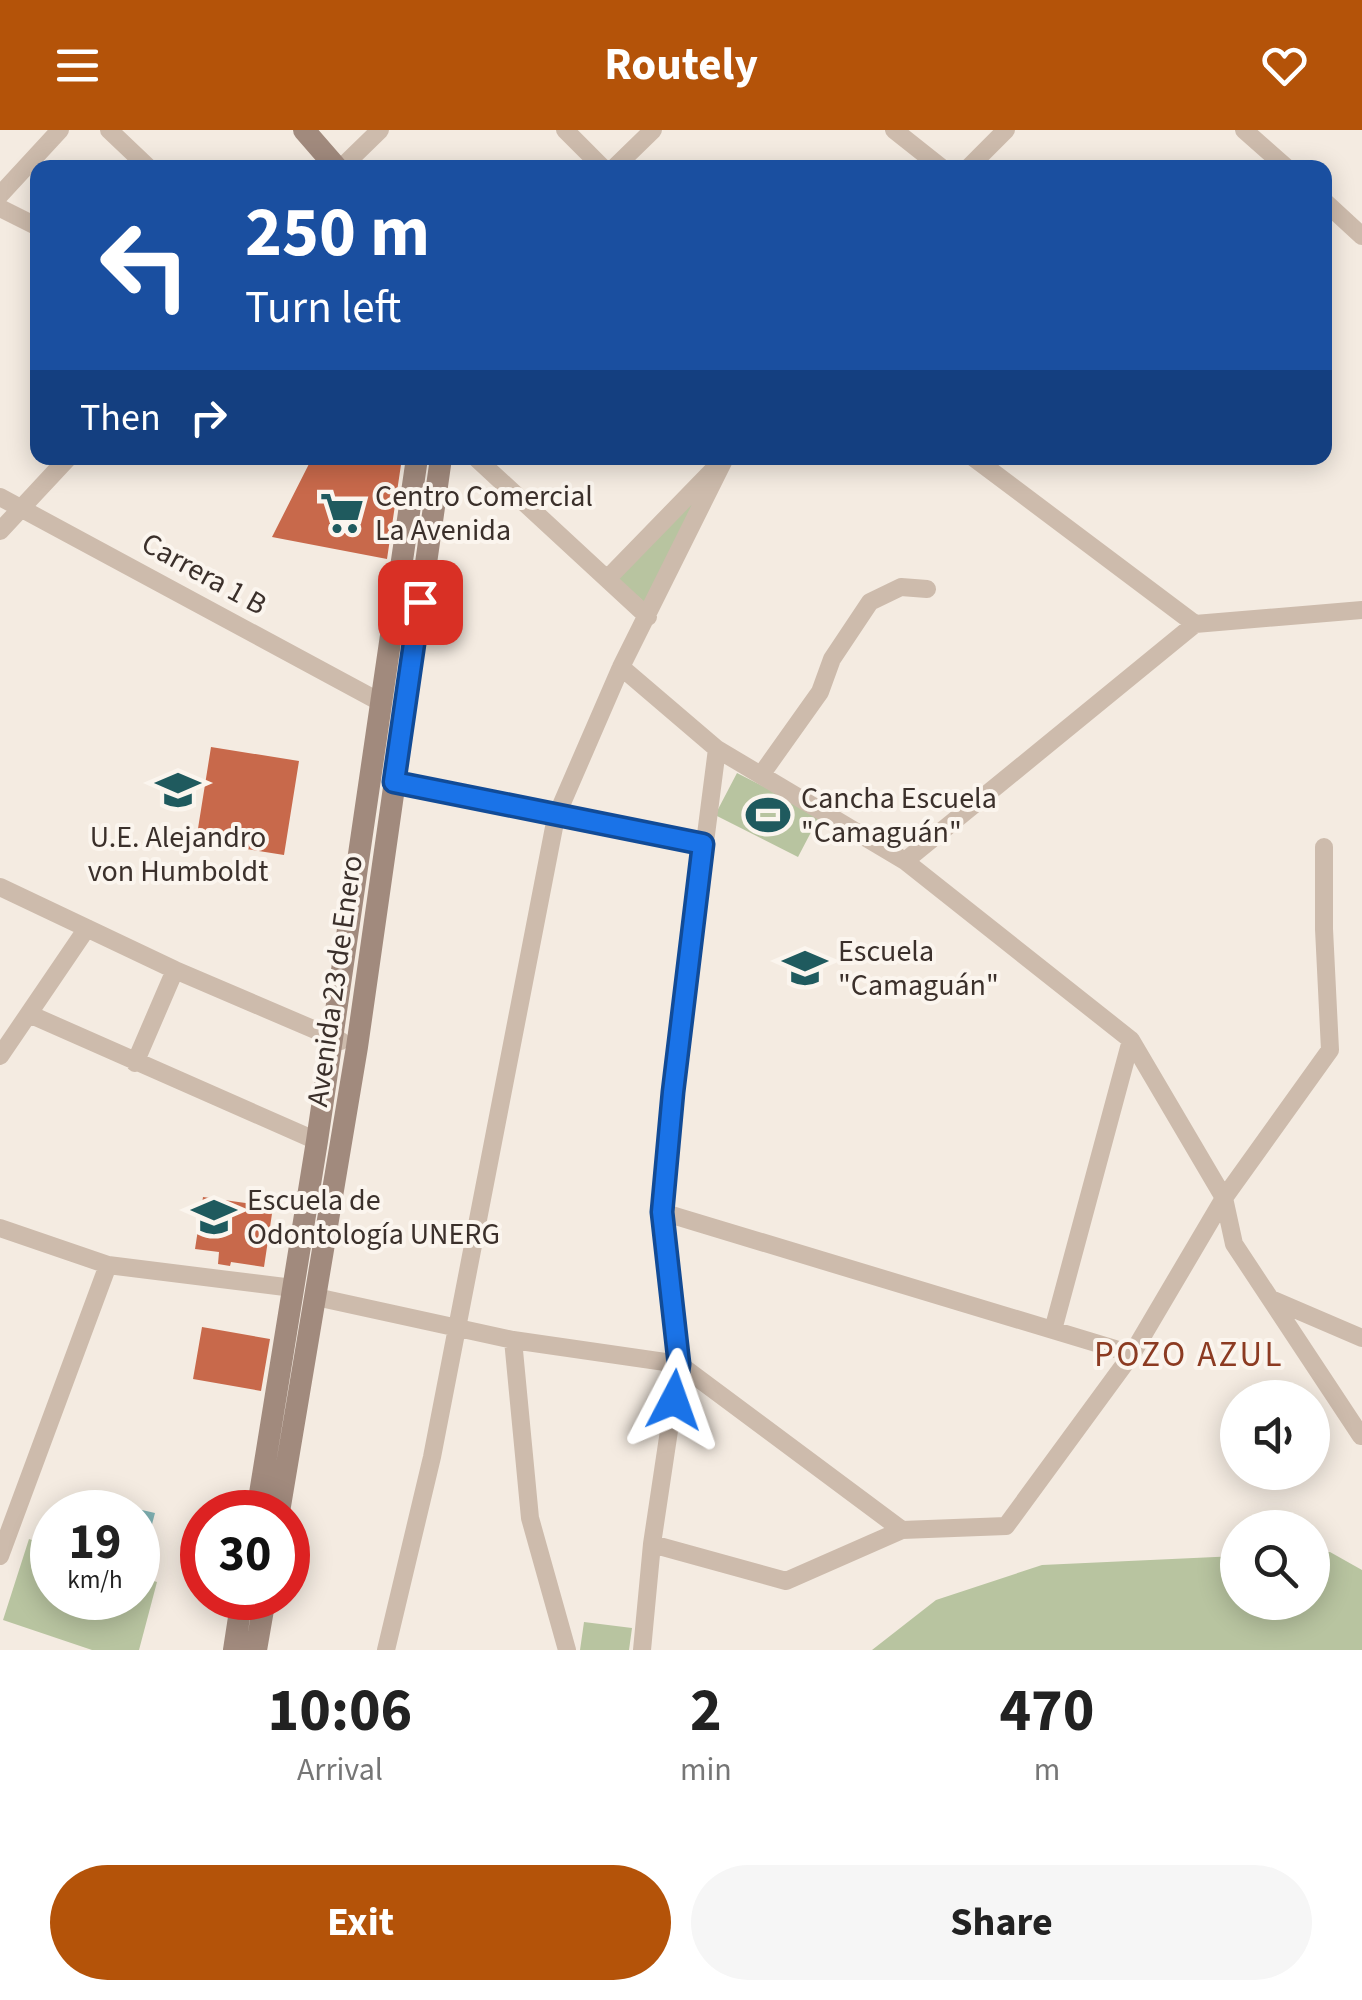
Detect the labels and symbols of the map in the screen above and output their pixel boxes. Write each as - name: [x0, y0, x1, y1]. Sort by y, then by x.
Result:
- place label: Centro Comercial La Avenida: [375, 475, 593, 552]
- supermarket icon: Centro Comercial La Avenida: [318, 489, 366, 537]
- street label: Carrera 1 B: [134, 522, 274, 626]
- pin: [378, 560, 463, 645]
- school or university icon: U.E. Alejandro von Humboldt: [154, 766, 202, 814]
- place label: Cancha Escuela "Camaguán": [801, 777, 997, 854]
- sports icon: Cancha Escuela "Camaguán": [744, 791, 792, 839]
- place label: U.E. Alejandro von Humboldt: [88, 816, 268, 893]
- street label: Avenida 23 de Enero: [296, 853, 374, 1109]
- place label: Escuela "Camaguán": [838, 930, 999, 1007]
- school or university icon: Escuela "Camaguán": [781, 944, 829, 992]
- place label: Escuela de Odontología UNERG: [247, 1179, 500, 1256]
- school or university icon: Escuela de Odontología UNERG: [190, 1193, 238, 1241]
- district label: POZO AZUL: [1094, 1330, 1284, 1380]
- position arrow: [622, 1348, 726, 1452]
- speed limit sign: 30: [180, 1490, 310, 1620]

